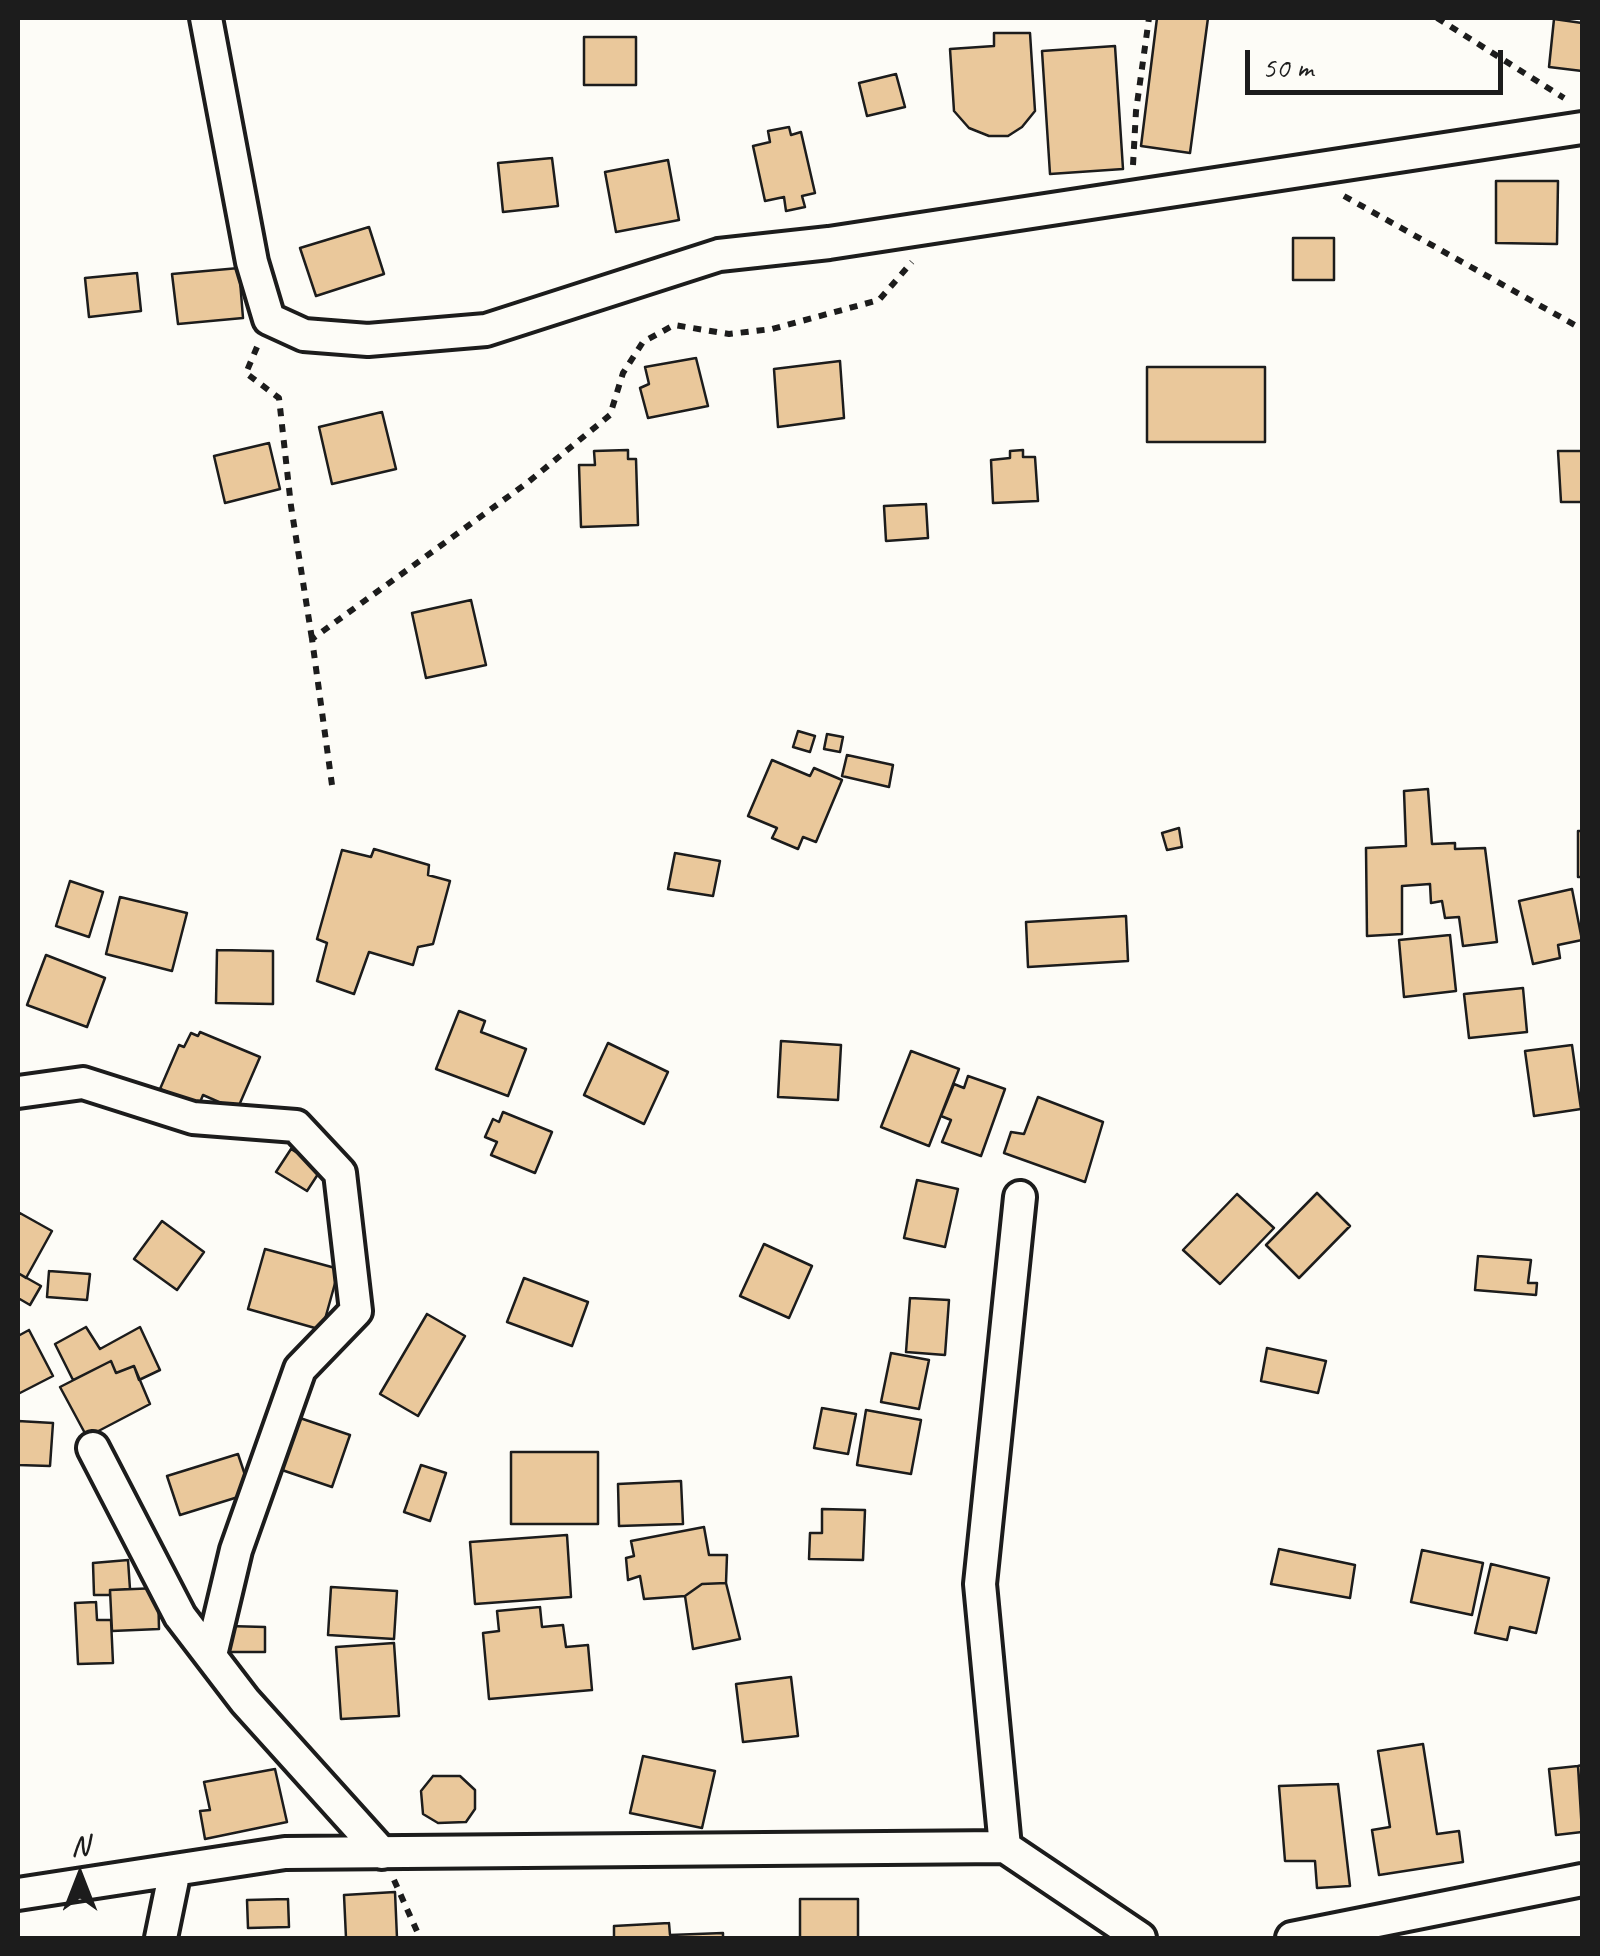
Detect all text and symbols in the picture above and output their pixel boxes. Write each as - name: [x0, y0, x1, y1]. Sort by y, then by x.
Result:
- scale bar: [1250, 30, 1508, 92]
- text: 50 m: [1262, 48, 1313, 86]
- north arrow: [30, 1826, 130, 1926]
- text: N: [71, 1828, 89, 1863]

